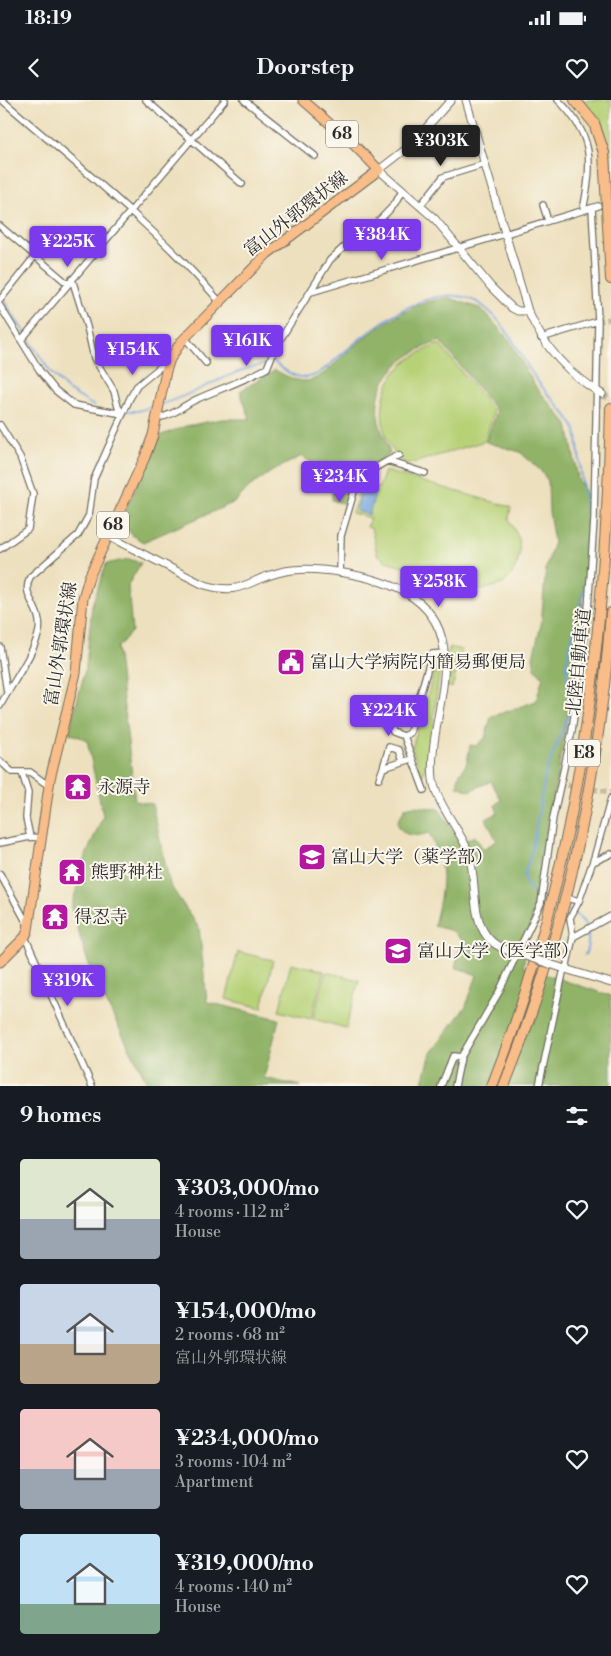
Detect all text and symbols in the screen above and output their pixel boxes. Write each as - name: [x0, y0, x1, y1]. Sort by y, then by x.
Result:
- text: 18:19: [25, 6, 72, 30]
- icon: back: [20, 54, 48, 82]
- text: Doorstep: [257, 54, 354, 81]
- icon: heart: [563, 54, 591, 82]
- road number: 68: [326, 120, 358, 148]
- pin: ¥303K: [406, 124, 476, 167]
- text: ¥303K: [413, 131, 469, 151]
- street label: 富山外郭環状線: [239, 166, 353, 262]
- pin: ¥384K: [347, 219, 417, 261]
- text: ¥384K: [354, 225, 410, 245]
- pin: ¥225K: [33, 226, 103, 268]
- text: ¥225K: [40, 232, 96, 252]
- pin: ¥161K: [212, 324, 282, 367]
- text: ¥161K: [222, 331, 272, 351]
- pin: ¥154K: [98, 334, 168, 376]
- text: ¥154K: [106, 340, 160, 360]
- pin: ¥234K: [305, 460, 375, 503]
- text: ¥234K: [312, 467, 368, 487]
- road number: 68: [97, 512, 129, 538]
- pin: ¥258K: [404, 566, 474, 608]
- text: ¥258K: [411, 572, 467, 592]
- street label: 富山外郭環状線: [40, 580, 82, 708]
- street label: 北陸自動車道: [562, 607, 596, 717]
- public building icon: 富山大学病院内簡易郵便局: [276, 647, 306, 677]
- place label: 富山大学病院内簡易郵便局: [310, 651, 526, 674]
- pin: ¥224K: [354, 694, 424, 737]
- text: ¥224K: [361, 701, 417, 721]
- road number: E8: [568, 740, 600, 766]
- temple icon: 永源寺: [63, 772, 93, 802]
- place label: 永源寺: [97, 776, 151, 799]
- school or university icon: 富山大学（薬学部）: [297, 842, 327, 872]
- place label: 富山大学（薬学部）: [331, 846, 493, 869]
- temple icon: 熊野神社: [57, 857, 87, 887]
- place label: 熊野神社: [91, 861, 163, 884]
- temple icon: 得忍寺: [40, 902, 70, 932]
- place label: 得忍寺: [74, 906, 128, 929]
- school or university icon: 富山大学（医学部）: [383, 936, 413, 966]
- place label: 富山大学（医学部）: [417, 940, 579, 963]
- pin: ¥319K: [33, 964, 103, 1007]
- text: ¥319K: [42, 971, 94, 991]
- icon: filters: [563, 1102, 591, 1130]
- text: 9 homes: [20, 1103, 101, 1129]
- text: ¥303,000/mo: [175, 1176, 319, 1202]
- icon: home: [60, 1179, 120, 1239]
- icon: heart: [563, 1195, 591, 1223]
- text: 4 rooms · 112 m²: [175, 1202, 289, 1222]
- text: House: [175, 1222, 221, 1242]
- text: ¥154,000/mo: [175, 1299, 316, 1325]
- icon: home: [60, 1304, 120, 1364]
- icon: heart: [563, 1320, 591, 1348]
- text: 2 rooms · 68 m²: [175, 1325, 285, 1345]
- text: 富山外郭環状線: [175, 1348, 287, 1368]
- text: ¥234,000/mo: [175, 1426, 319, 1452]
- icon: home: [60, 1429, 120, 1489]
- icon: heart: [563, 1445, 591, 1473]
- text: 3 rooms · 104 m²: [175, 1452, 292, 1472]
- text: Apartment: [175, 1472, 254, 1492]
- text: ¥319,000/mo: [175, 1551, 314, 1577]
- icon: home: [60, 1554, 120, 1614]
- icon: heart: [563, 1570, 591, 1598]
- text: 4 rooms · 140 m²: [175, 1577, 292, 1597]
- text: House: [175, 1597, 221, 1617]

